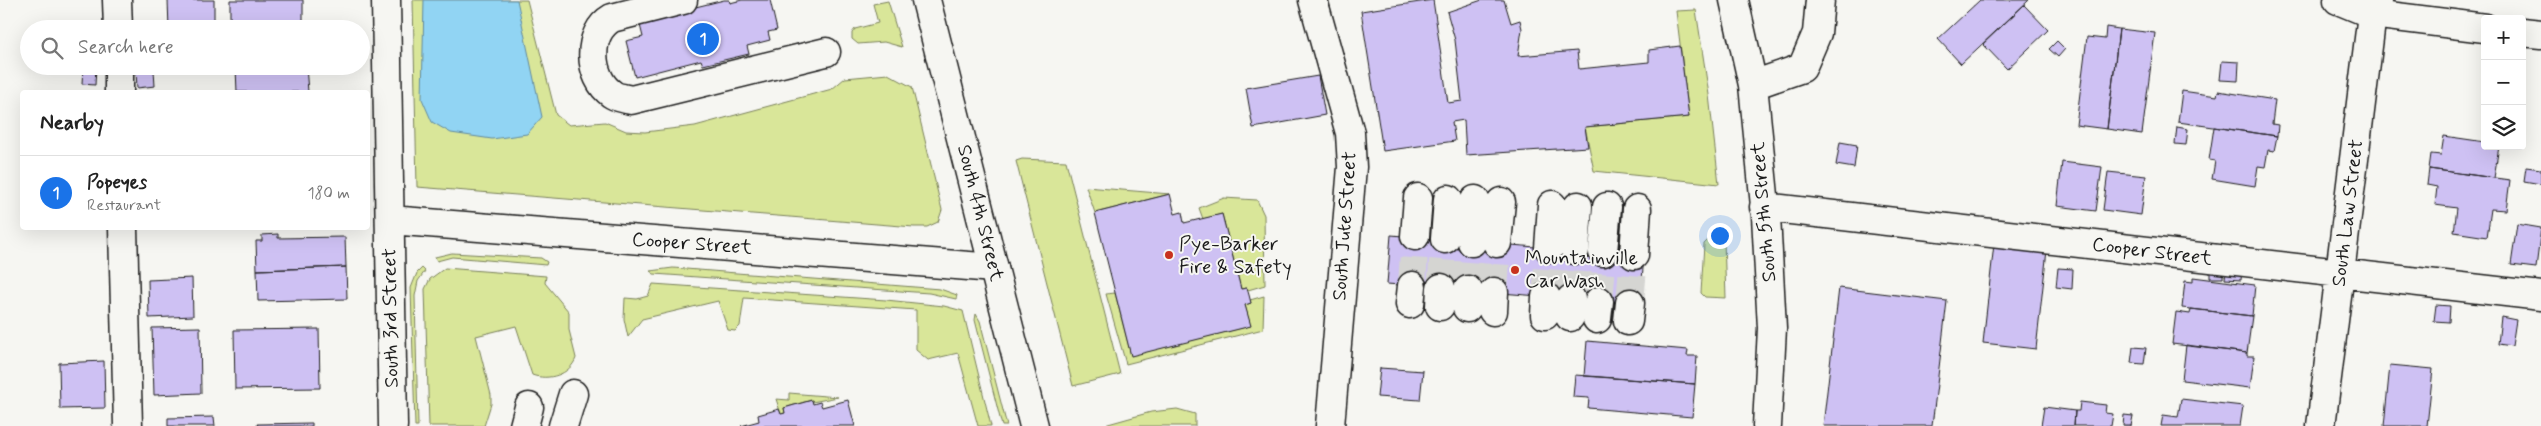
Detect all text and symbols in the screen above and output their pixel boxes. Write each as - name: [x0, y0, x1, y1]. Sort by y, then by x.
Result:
- map controls: [2481, 15, 2526, 150]
- button: +: [2481, 15, 2526, 60]
- search box: [20, 20, 370, 75]
- pin: 1: [687, 20, 719, 58]
- icon: search: [38, 34, 66, 62]
- text: Search here: [78, 35, 174, 60]
- button: −: [2481, 60, 2526, 105]
- button: layers: [2481, 105, 2526, 150]
- text: Nearby: [40, 109, 104, 137]
- street label: South Law Street: [2326, 138, 2370, 288]
- street label: South 5th Street: [1744, 141, 1784, 283]
- street label: South 4th Street: [950, 142, 1010, 284]
- street label: South Jute Street: [1326, 150, 1364, 302]
- text: Popeyes: [87, 170, 147, 195]
- text: 1: [52, 183, 60, 204]
- text: 180 m: [307, 183, 350, 204]
- text: Restaurant: [87, 195, 161, 216]
- your location: [1707, 223, 1733, 249]
- street label: Cooper Street: [631, 226, 753, 262]
- place label: Pye-Barker Fire & Safety: [1179, 231, 1292, 281]
- street label: Cooper Street: [2091, 231, 2214, 273]
- place label: Mountainville Car Wash: [1525, 245, 1638, 295]
- street label: South 3rd Street: [376, 248, 406, 388]
- marker: Pye-Barker Fire & Safety: [1163, 249, 1175, 261]
- marker: Mountainville Car Wash: [1509, 264, 1521, 276]

